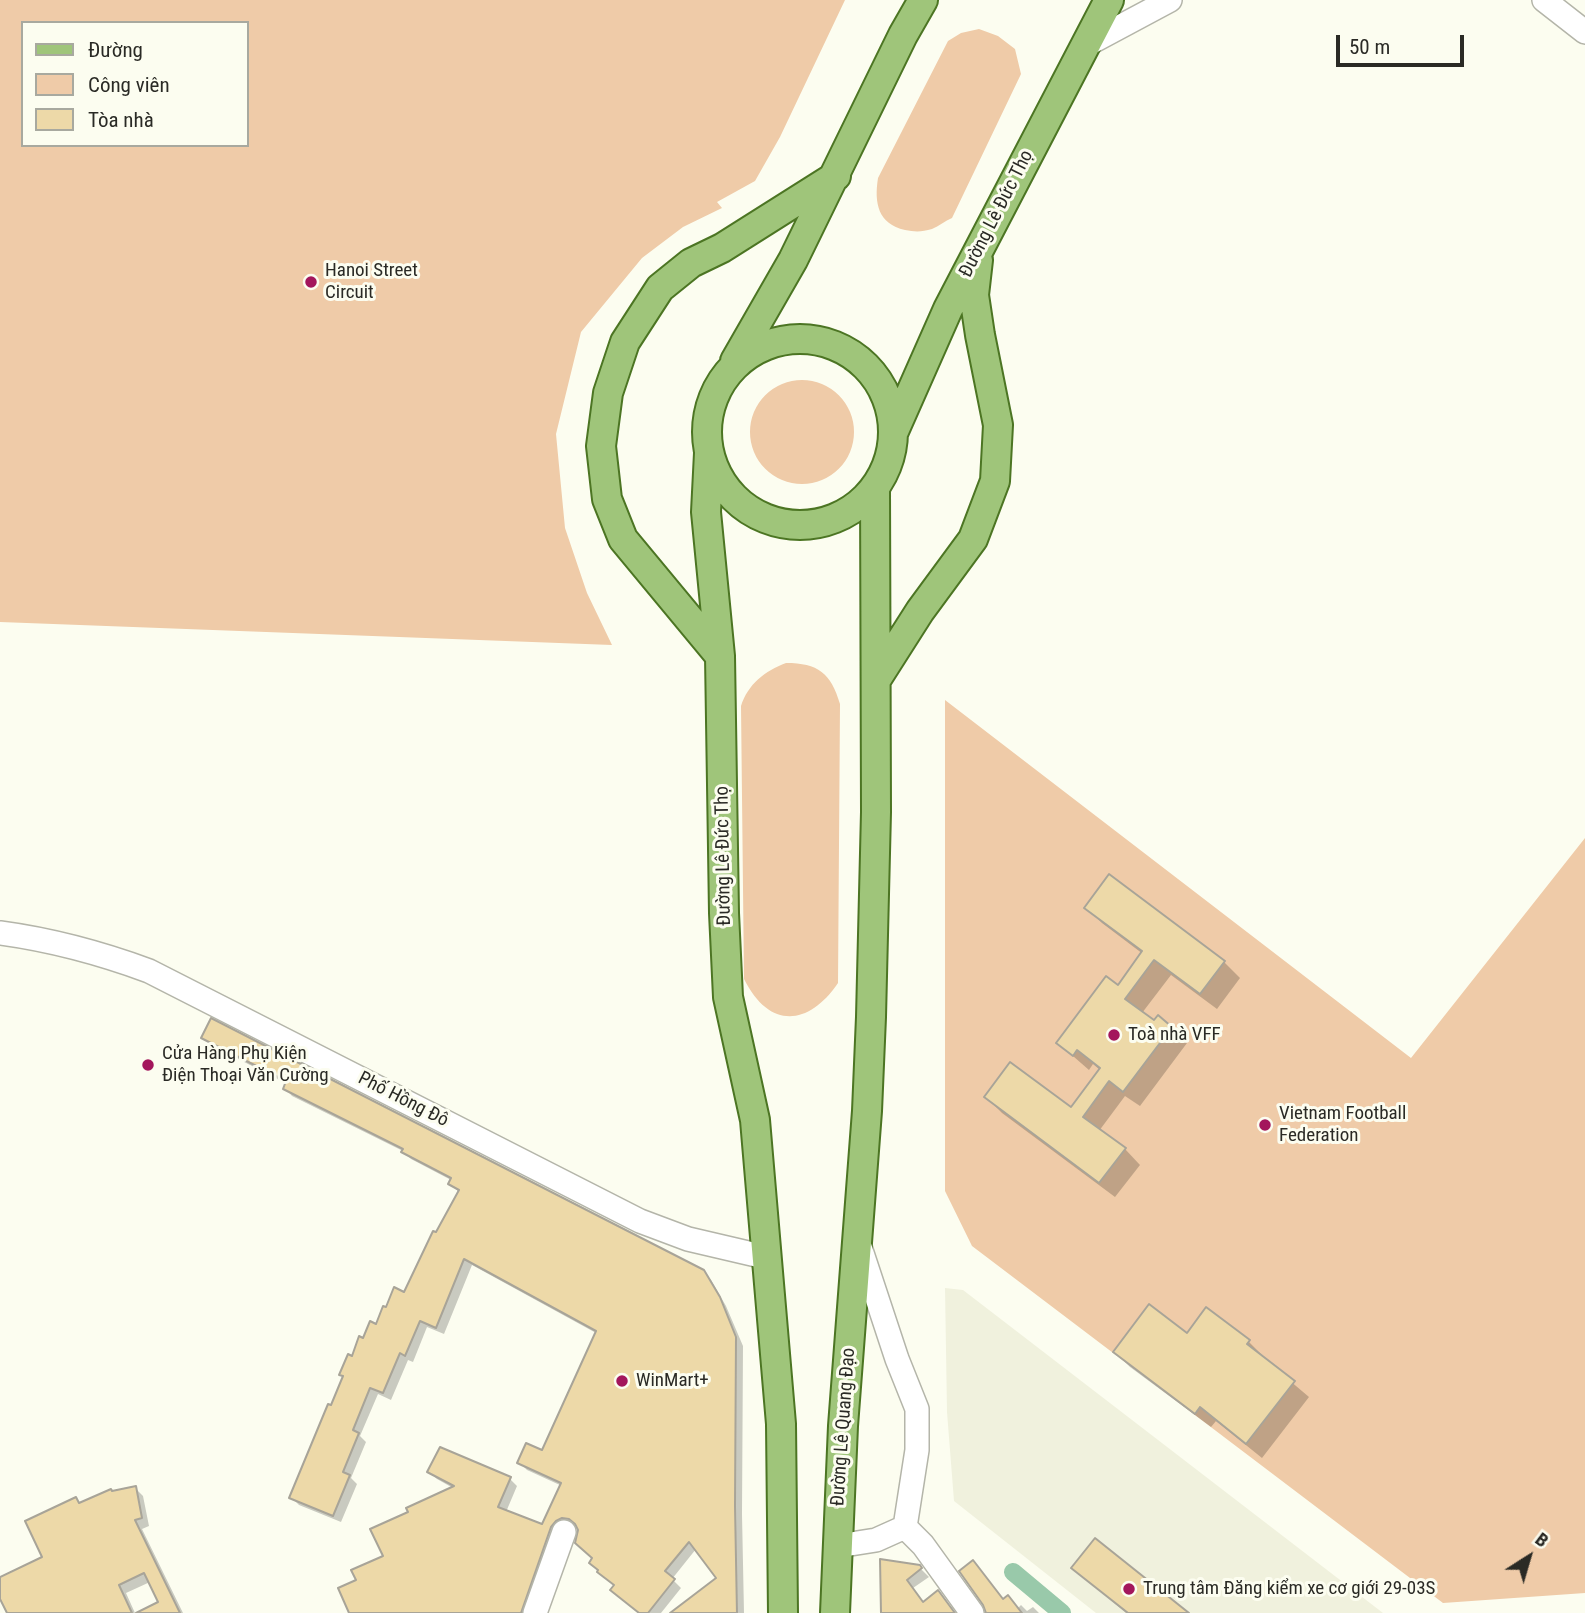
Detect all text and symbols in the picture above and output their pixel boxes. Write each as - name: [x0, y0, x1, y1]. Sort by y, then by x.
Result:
- legend: [21, 21, 248, 147]
- scale bar: [1340, 21, 1468, 65]
- text: 50 m: [1349, 35, 1390, 59]
- text: Đường: [88, 38, 143, 62]
- text: Công viên: [88, 73, 170, 97]
- text: Tòa nhà: [88, 108, 154, 132]
- street label: Đường Lê Đức Thọ: [955, 147, 1039, 281]
- place label: Hanoi Street Circuit: [325, 260, 418, 304]
- marker: Hanoi Street Circuit: [303, 274, 319, 290]
- street label: Đường Lê Đức Thọ: [711, 786, 737, 926]
- place label: Toà nhà VFF: [1128, 1024, 1221, 1046]
- marker: Toà nhà VFF: [1106, 1027, 1122, 1043]
- place label: Cửa Hàng Phụ Kiện Điện Thoại Văn Cường: [162, 1043, 329, 1087]
- marker: Cửa Hàng Phụ Kiện Điện Thoại Văn Cường: [140, 1057, 156, 1073]
- street label: Phố Hồng Đô: [354, 1067, 452, 1133]
- place label: Vietnam Football Federation: [1279, 1103, 1406, 1147]
- marker: Vietnam Football Federation: [1257, 1117, 1273, 1133]
- street label: Đường Lê Quang Đạo: [827, 1347, 861, 1507]
- place label: WinMart+: [636, 1370, 709, 1392]
- marker: WinMart+: [614, 1373, 630, 1389]
- north arrow: [1494, 1522, 1564, 1592]
- text: B: [1531, 1527, 1553, 1552]
- place label: Trung tâm Đăng kiểm xe cơ giới 29-03S: [1143, 1578, 1435, 1600]
- marker: Trung tâm Đăng kiểm xe cơ giới 29-03S: [1121, 1581, 1137, 1597]

